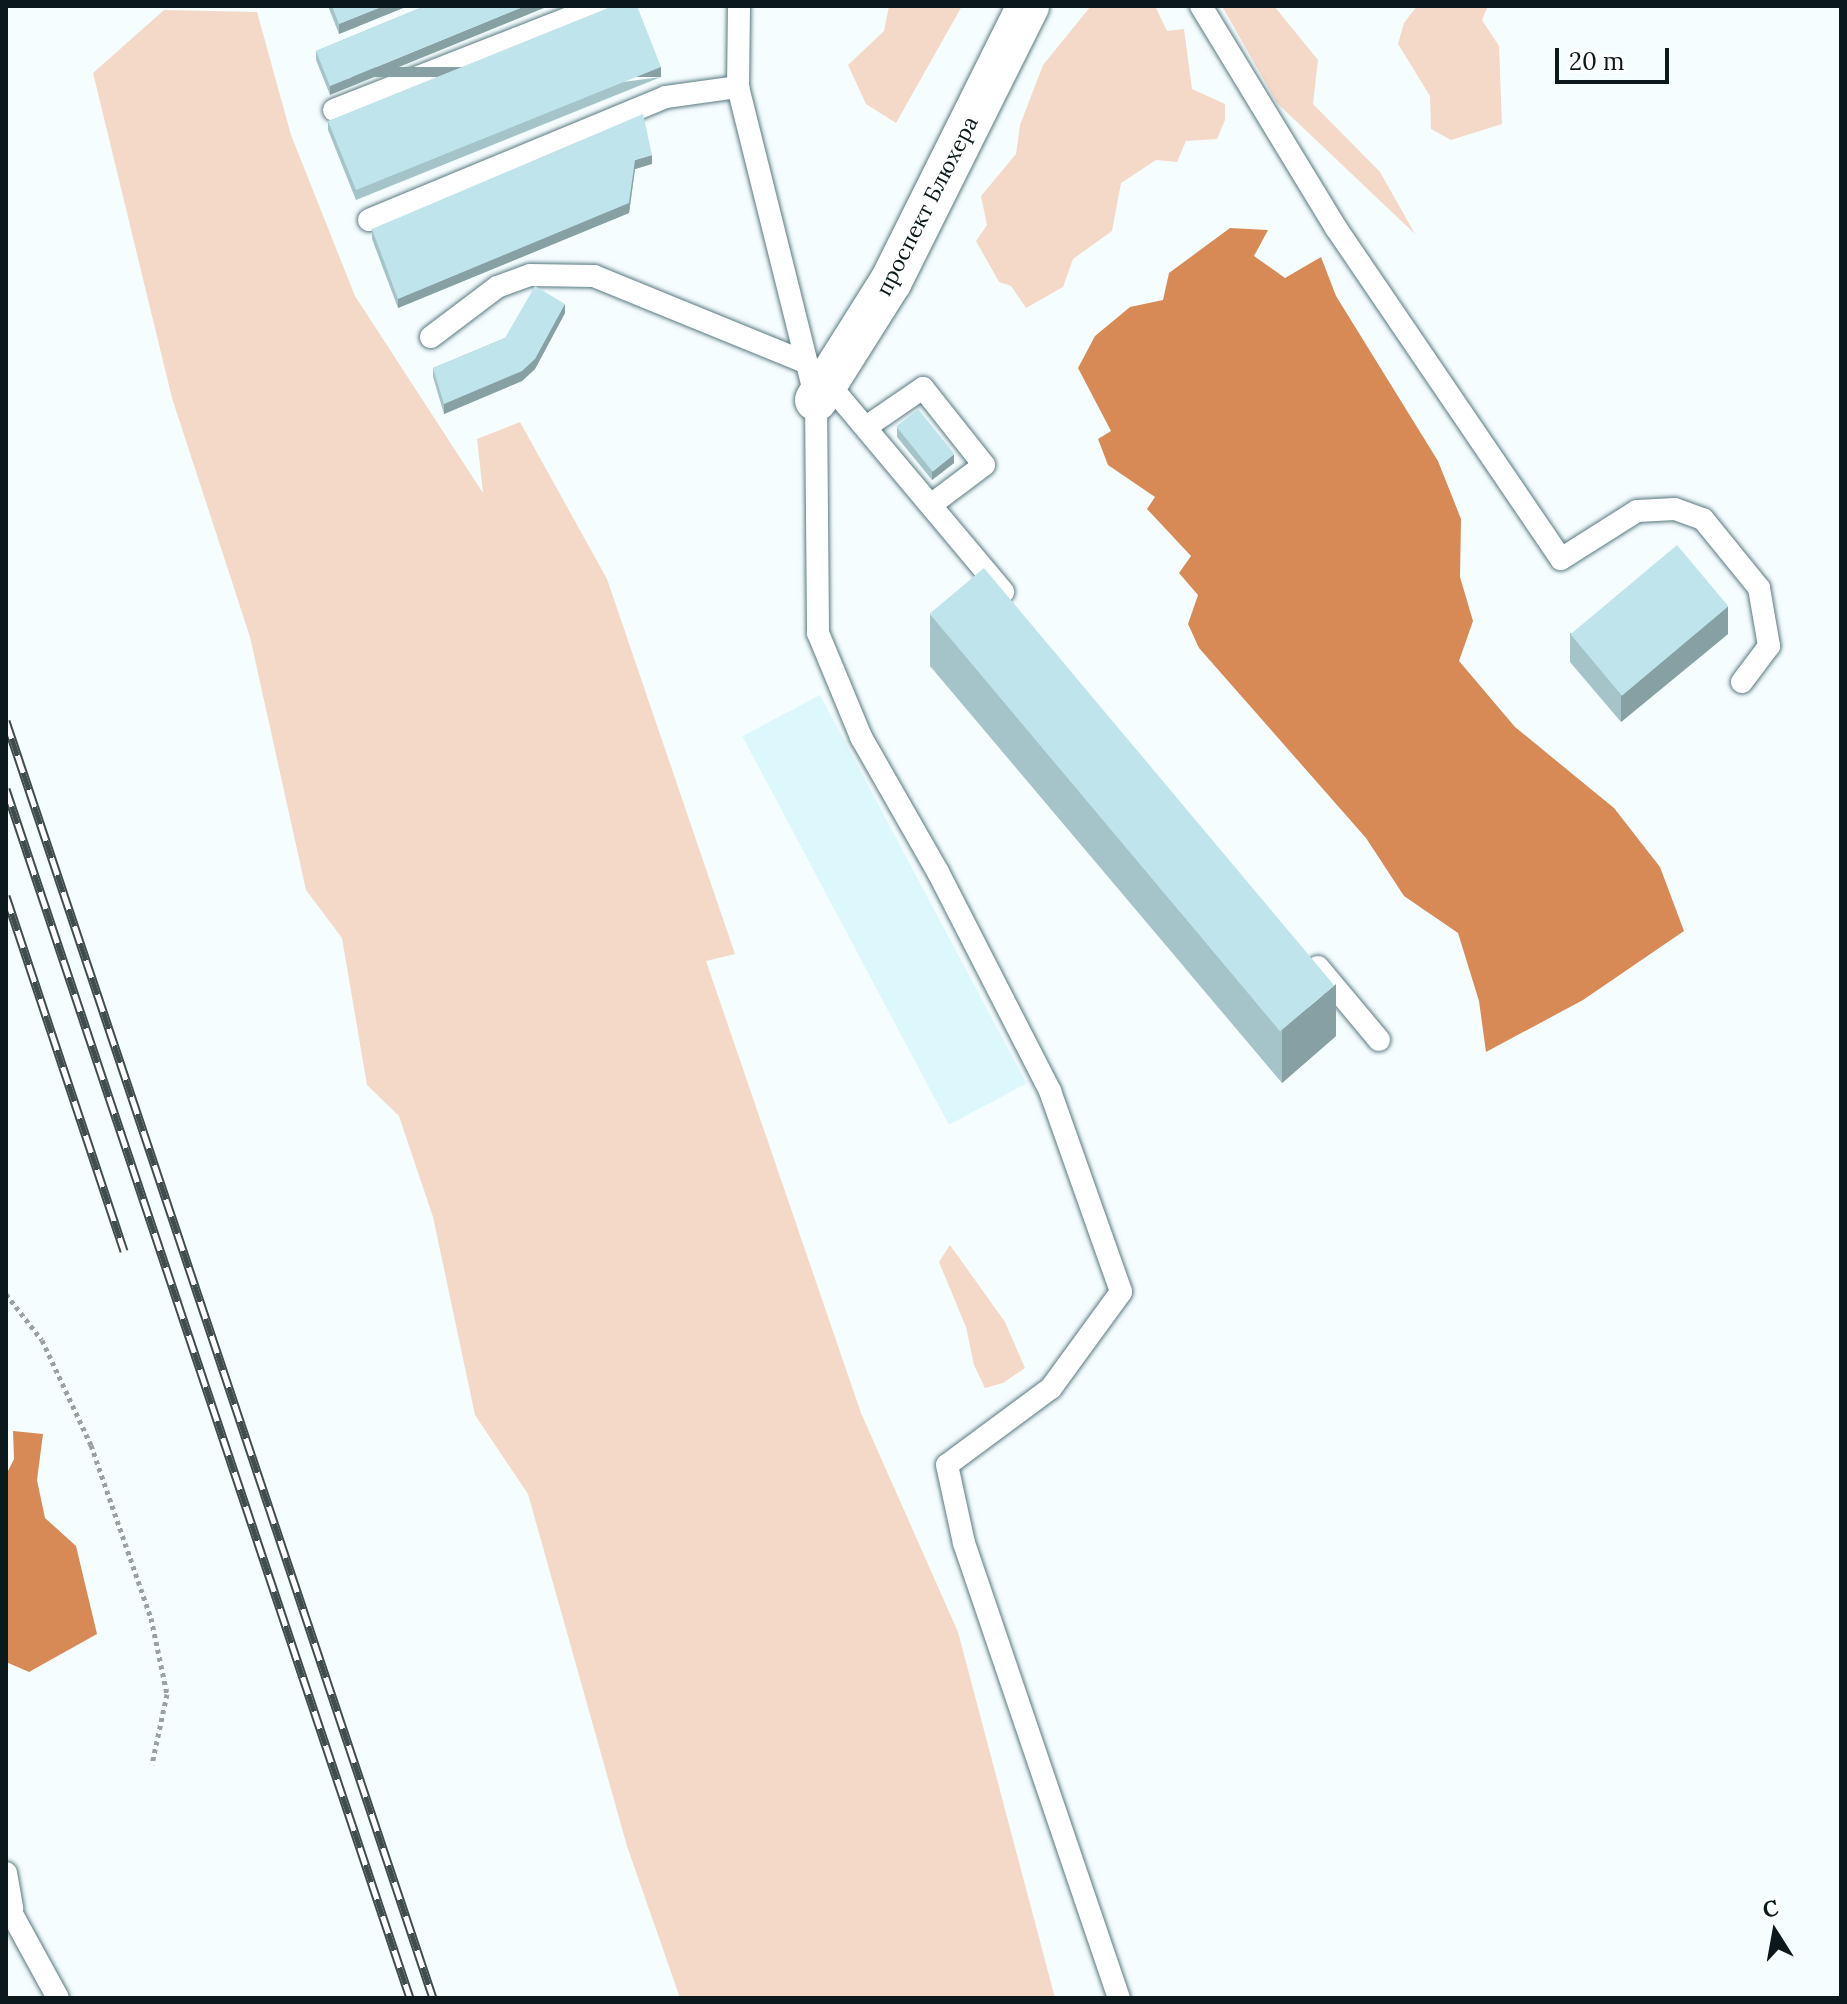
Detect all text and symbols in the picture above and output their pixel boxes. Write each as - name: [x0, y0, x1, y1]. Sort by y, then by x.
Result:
- scale bar: [1559, 32, 1673, 82]
- text: 20 m: [1569, 46, 1625, 77]
- street label: проспект Блюхера: [870, 112, 984, 300]
- north arrow: [1735, 1892, 1815, 1972]
- text: С: [1760, 1893, 1781, 1924]

